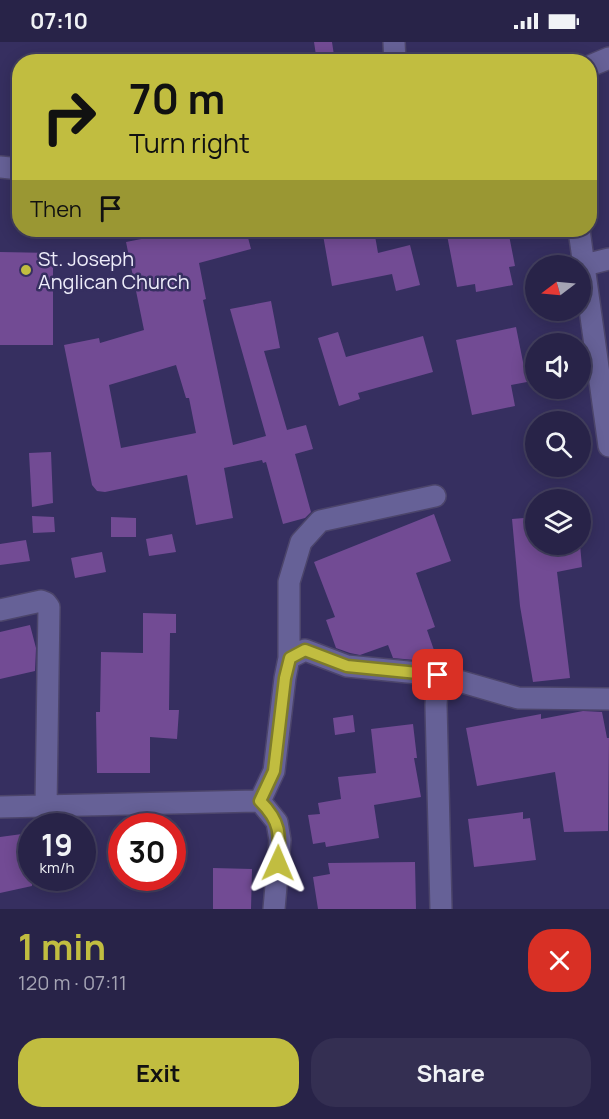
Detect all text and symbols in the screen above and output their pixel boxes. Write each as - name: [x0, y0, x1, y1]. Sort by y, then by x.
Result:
- text: 07:10: [30, 6, 88, 36]
- text: 70 m: [129, 69, 225, 127]
- icon: right: [30, 78, 108, 156]
- text: Turn right: [129, 124, 250, 161]
- icon: arrive: [94, 192, 127, 225]
- text: Then: [30, 194, 82, 224]
- place label: St. Joseph Anglican Church: [38, 245, 190, 295]
- north arrow: [525, 255, 591, 321]
- map controls: [525, 255, 591, 555]
- marker: St. Joseph Anglican Church: [19, 263, 33, 277]
- button: sound: [525, 333, 591, 399]
- button: search: [525, 411, 591, 477]
- button: layers: [525, 489, 591, 555]
- pin: [412, 649, 463, 700]
- icon: arrive: [421, 658, 454, 691]
- speed limit sign: 30: [108, 813, 186, 891]
- text: 19: [41, 824, 73, 865]
- position arrow: [246, 831, 310, 895]
- text: km/h: [40, 857, 74, 878]
- text: 1 min: [18, 922, 106, 971]
- button: close: [528, 929, 591, 992]
- text: 120 m · 07:11: [18, 969, 127, 996]
- button: Exit: [18, 1038, 299, 1107]
- button: Share: [311, 1038, 591, 1107]

